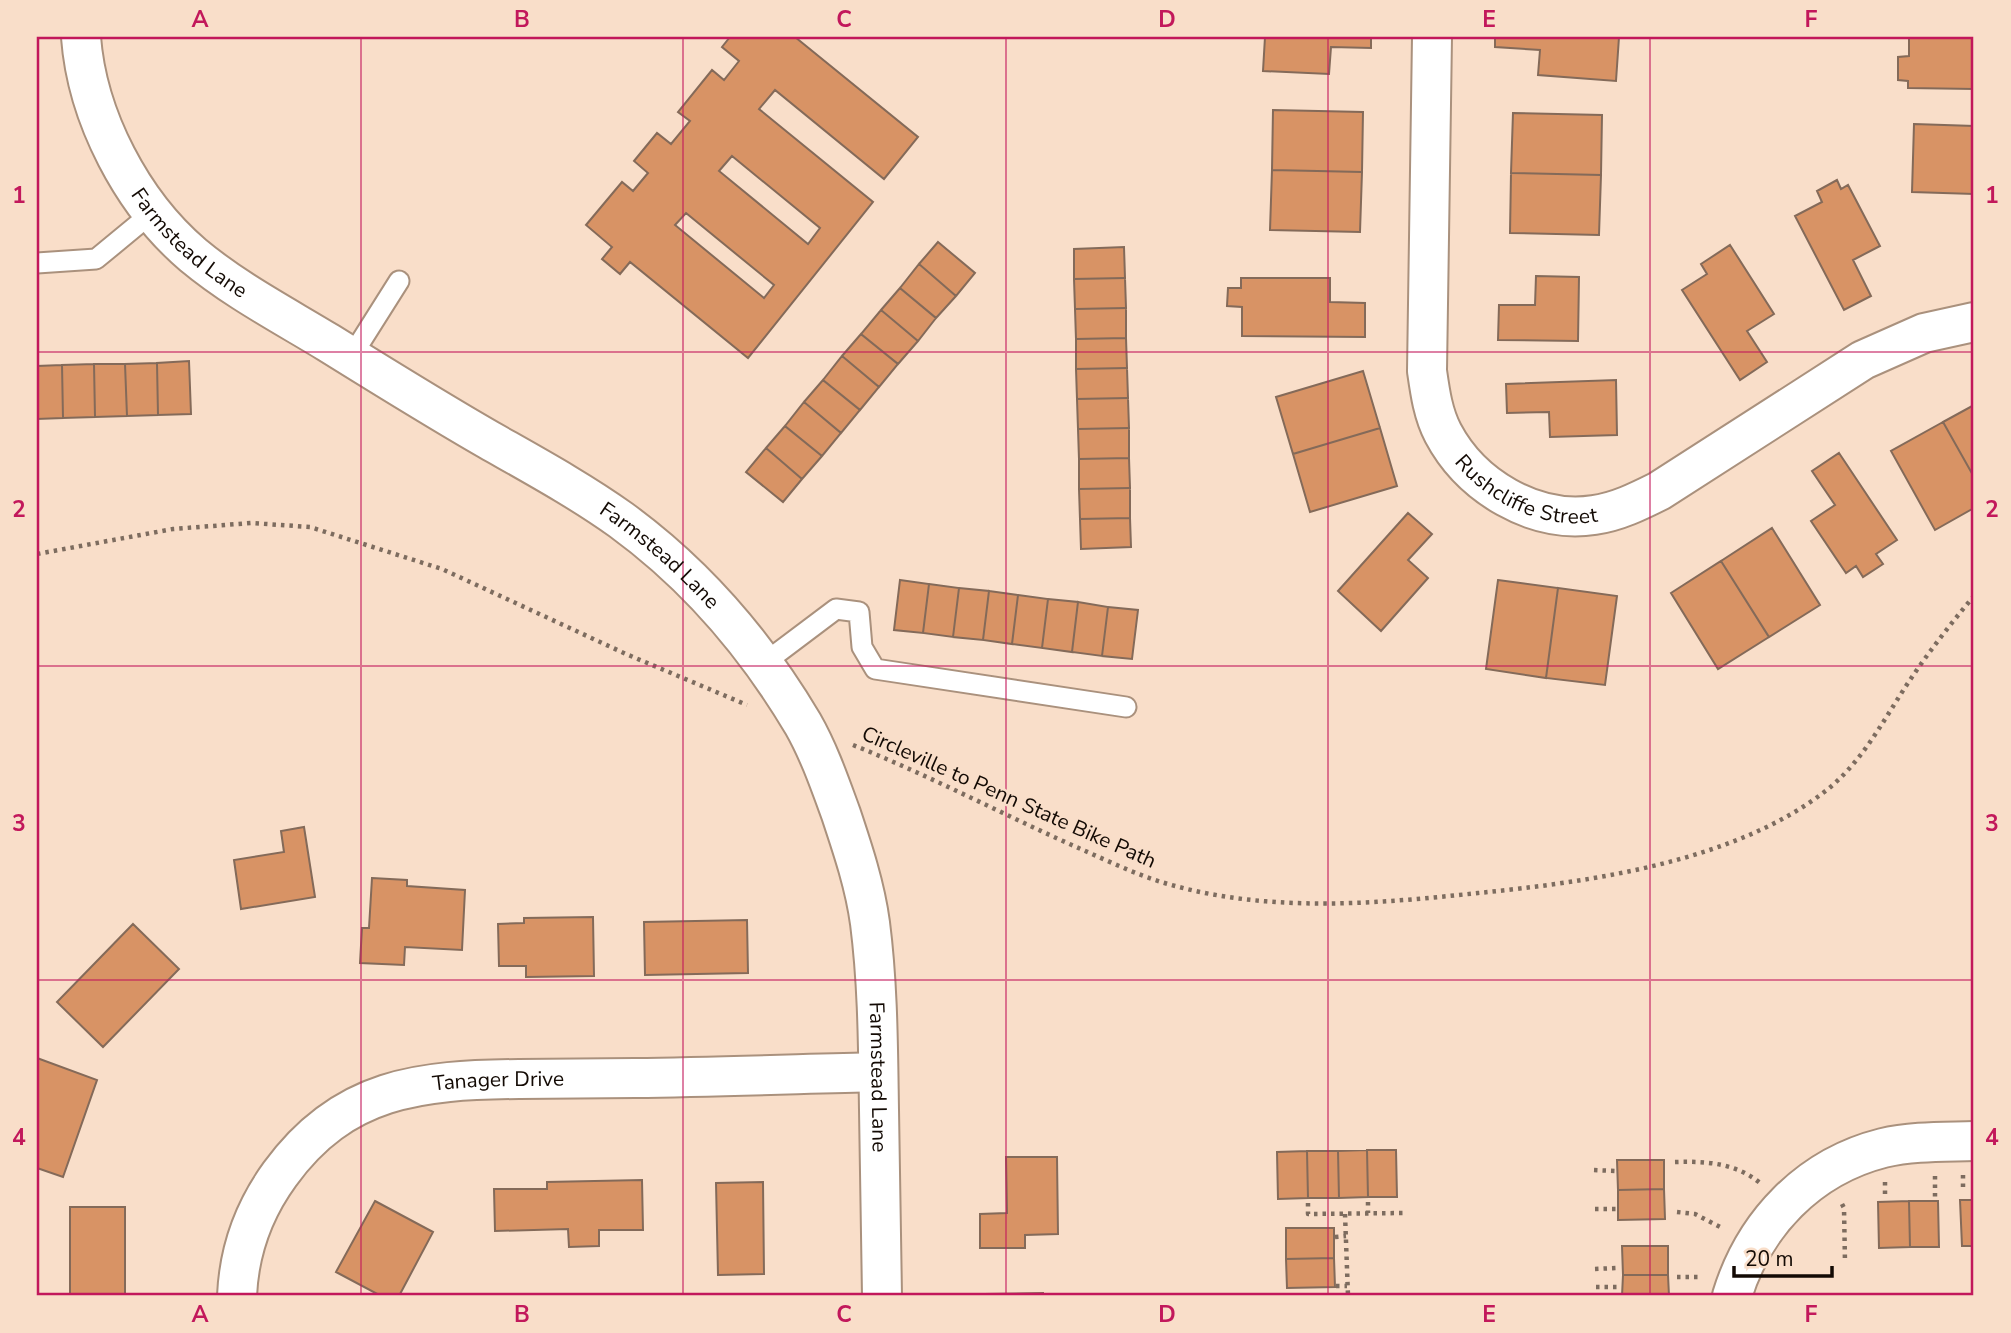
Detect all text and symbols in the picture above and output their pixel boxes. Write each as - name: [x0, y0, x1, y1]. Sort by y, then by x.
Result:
- text: A: [191, 4, 209, 35]
- text: B: [514, 4, 530, 35]
- text: C: [836, 4, 852, 35]
- text: D: [1158, 4, 1176, 35]
- text: E: [1482, 4, 1496, 35]
- text: F: [1805, 4, 1818, 35]
- text: 1: [12, 180, 26, 211]
- text: 1: [1985, 180, 1999, 211]
- street label: Farmstead Lane: [125, 182, 253, 304]
- street label: Rushcliffe Street: [1449, 448, 1600, 530]
- text: 2: [12, 494, 26, 525]
- text: 2: [1985, 494, 1999, 525]
- street label: Farmstead Lane: [594, 495, 726, 615]
- street label: Circleville to Penn State Bike Path: [857, 719, 1161, 875]
- text: 3: [12, 808, 26, 839]
- text: 3: [1985, 808, 1999, 839]
- street label: Farmstead Lane: [863, 1001, 894, 1153]
- street label: Tanager Drive: [431, 1065, 564, 1098]
- text: 4: [12, 1122, 26, 1153]
- text: 4: [1985, 1122, 1999, 1153]
- scale bar: [1734, 1235, 1832, 1279]
- text: 20 m: [1745, 1245, 1794, 1273]
- text: A: [191, 1299, 209, 1330]
- text: B: [514, 1299, 530, 1330]
- text: C: [836, 1299, 852, 1330]
- text: D: [1158, 1299, 1176, 1330]
- text: E: [1482, 1299, 1496, 1330]
- text: F: [1805, 1299, 1818, 1330]

